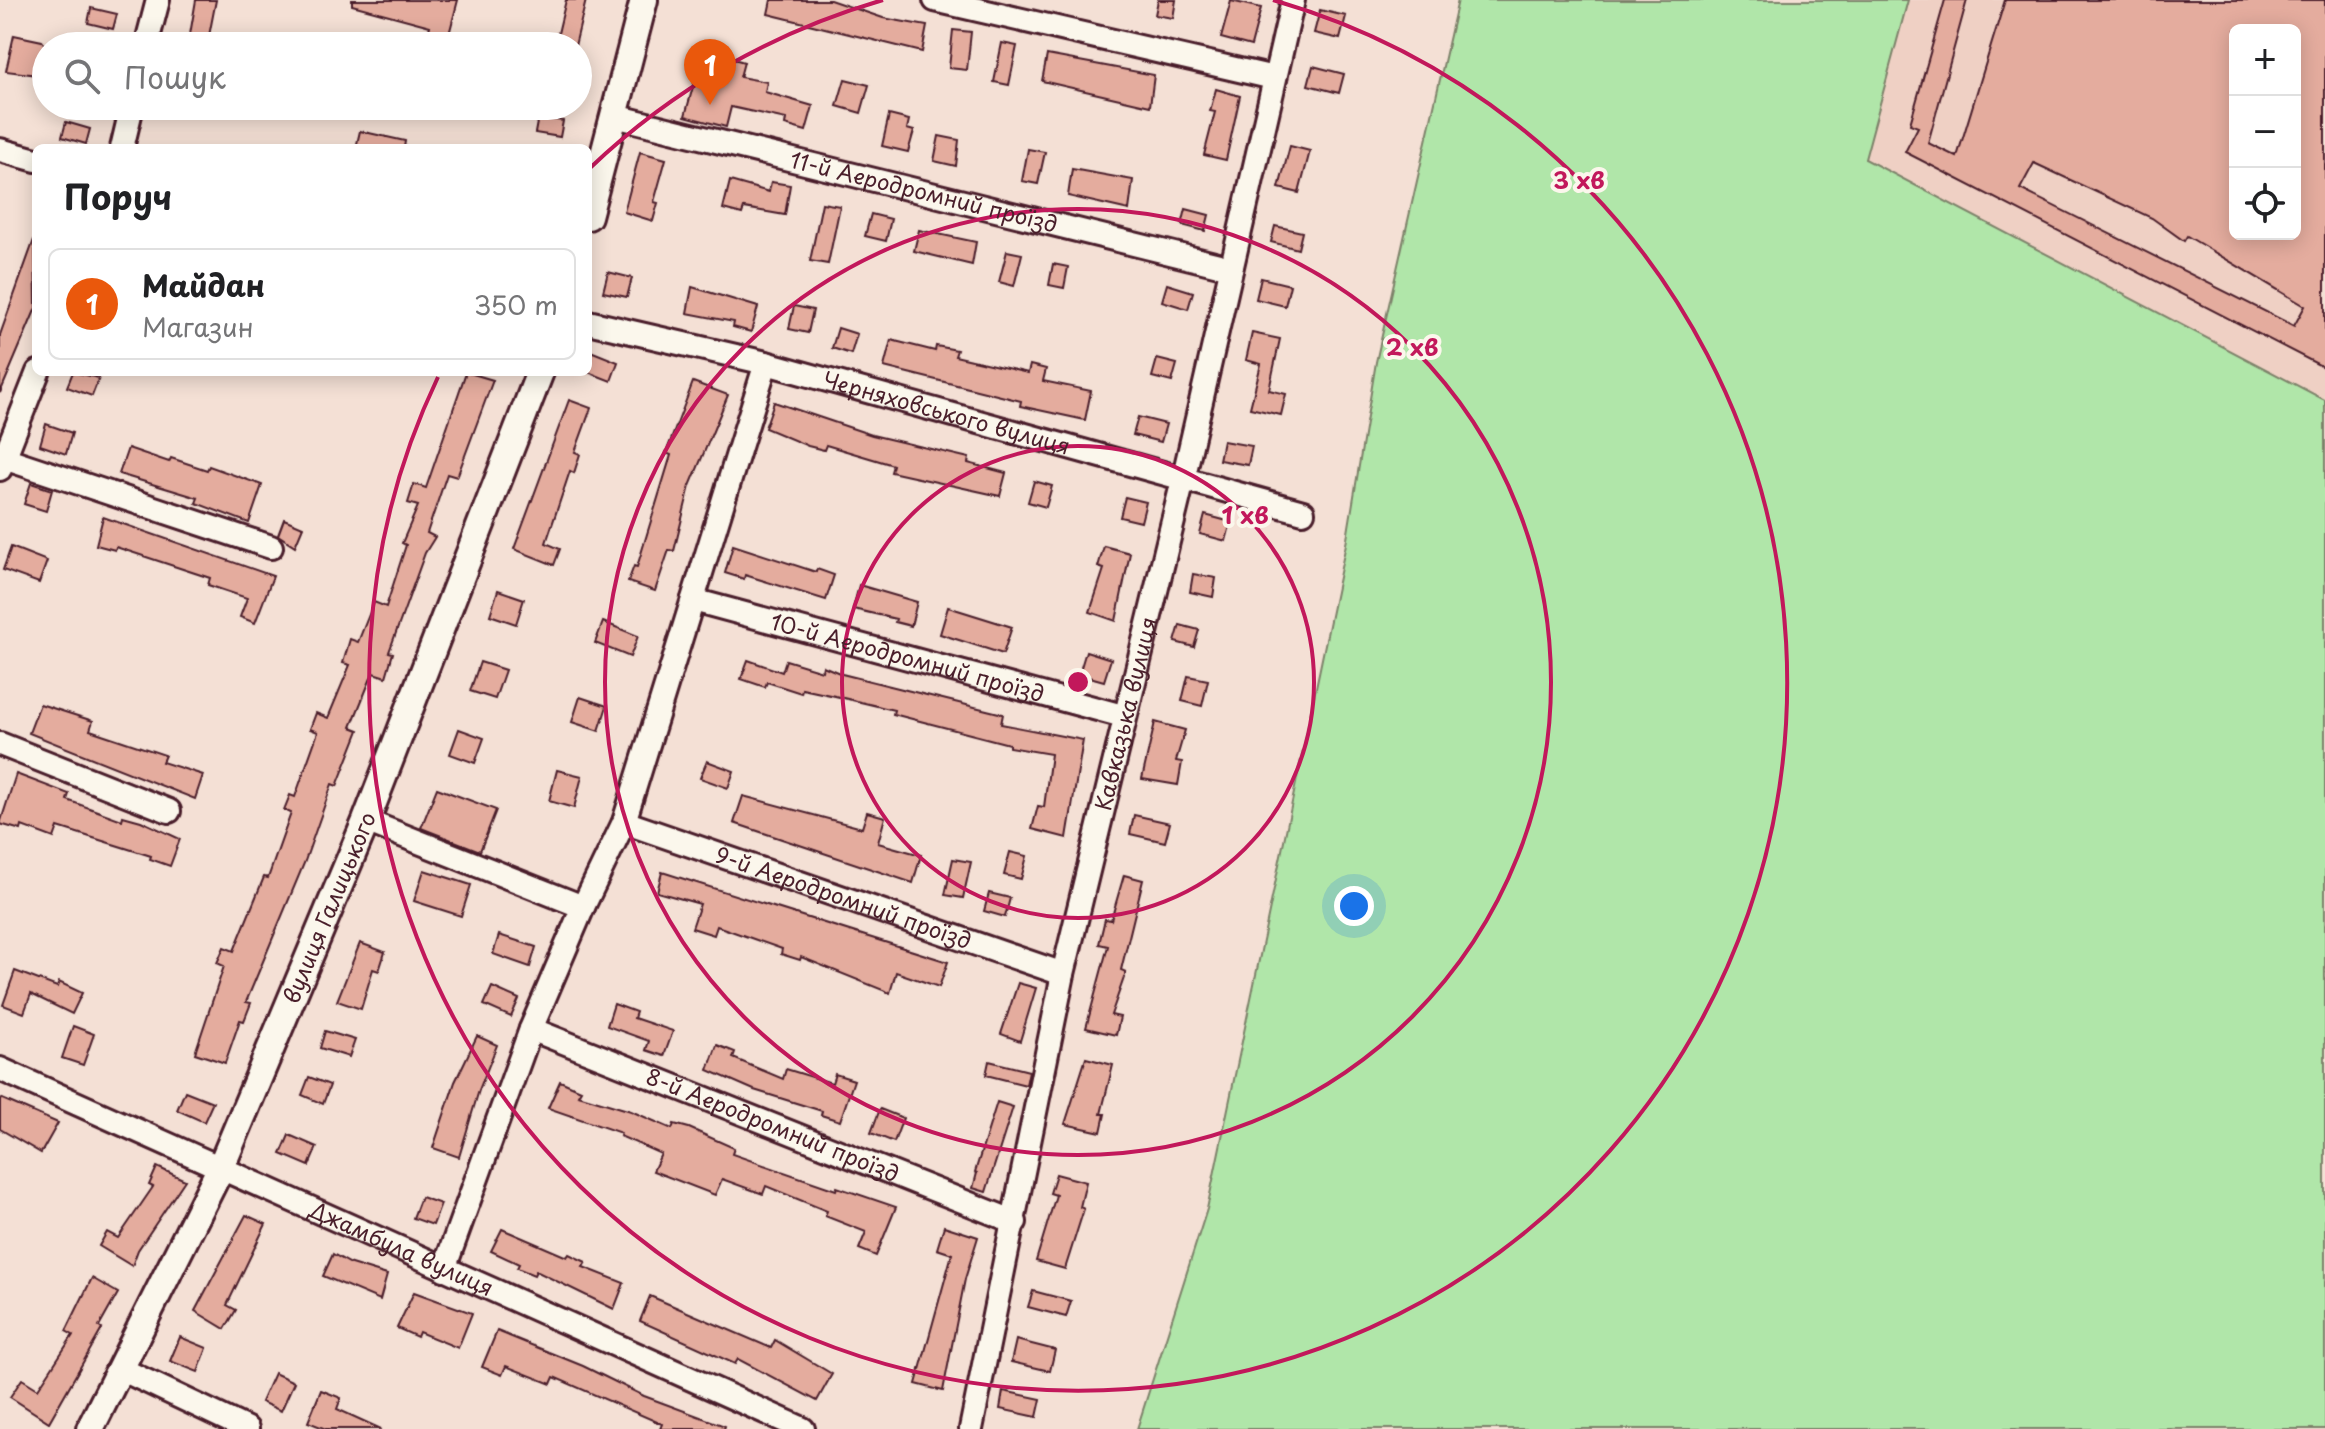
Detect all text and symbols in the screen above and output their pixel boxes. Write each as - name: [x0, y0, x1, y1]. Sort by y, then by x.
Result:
- map controls: [2229, 24, 2301, 240]
- button: +: [2229, 24, 2301, 96]
- search box: [32, 32, 592, 120]
- pin: 1: [684, 39, 736, 105]
- icon: search: [60, 54, 104, 98]
- text: Пошук: [124, 54, 226, 99]
- button: −: [2229, 96, 2301, 168]
- street label: 11-й Аеродромний проїзд: [787, 142, 1061, 240]
- text: 3 хв: [1553, 161, 1605, 197]
- button: locate: [2229, 168, 2301, 240]
- text: Поруч: [64, 170, 172, 222]
- text: Майдан: [142, 262, 265, 307]
- text: 1: [86, 285, 98, 324]
- text: 350 m: [474, 285, 558, 324]
- text: Магазин: [142, 307, 253, 346]
- text: 2 хв: [1386, 328, 1438, 364]
- street label: Черняховського вулиця: [820, 362, 1074, 462]
- text: 1 хв: [1221, 496, 1269, 532]
- street label: 10-й Аеродромний проїзд: [767, 604, 1048, 709]
- street label: Кавказька вулиця: [1085, 613, 1164, 814]
- centre of rings: [1064, 668, 1092, 696]
- street label: вулиця Галицького: [273, 807, 383, 1008]
- street label: 9-й Аеродромний проїзд: [711, 837, 976, 956]
- your location: [1334, 886, 1374, 926]
- street label: 8-й Аеродромний проїзд: [642, 1059, 905, 1189]
- street label: Джамбула вулиця: [304, 1192, 499, 1303]

